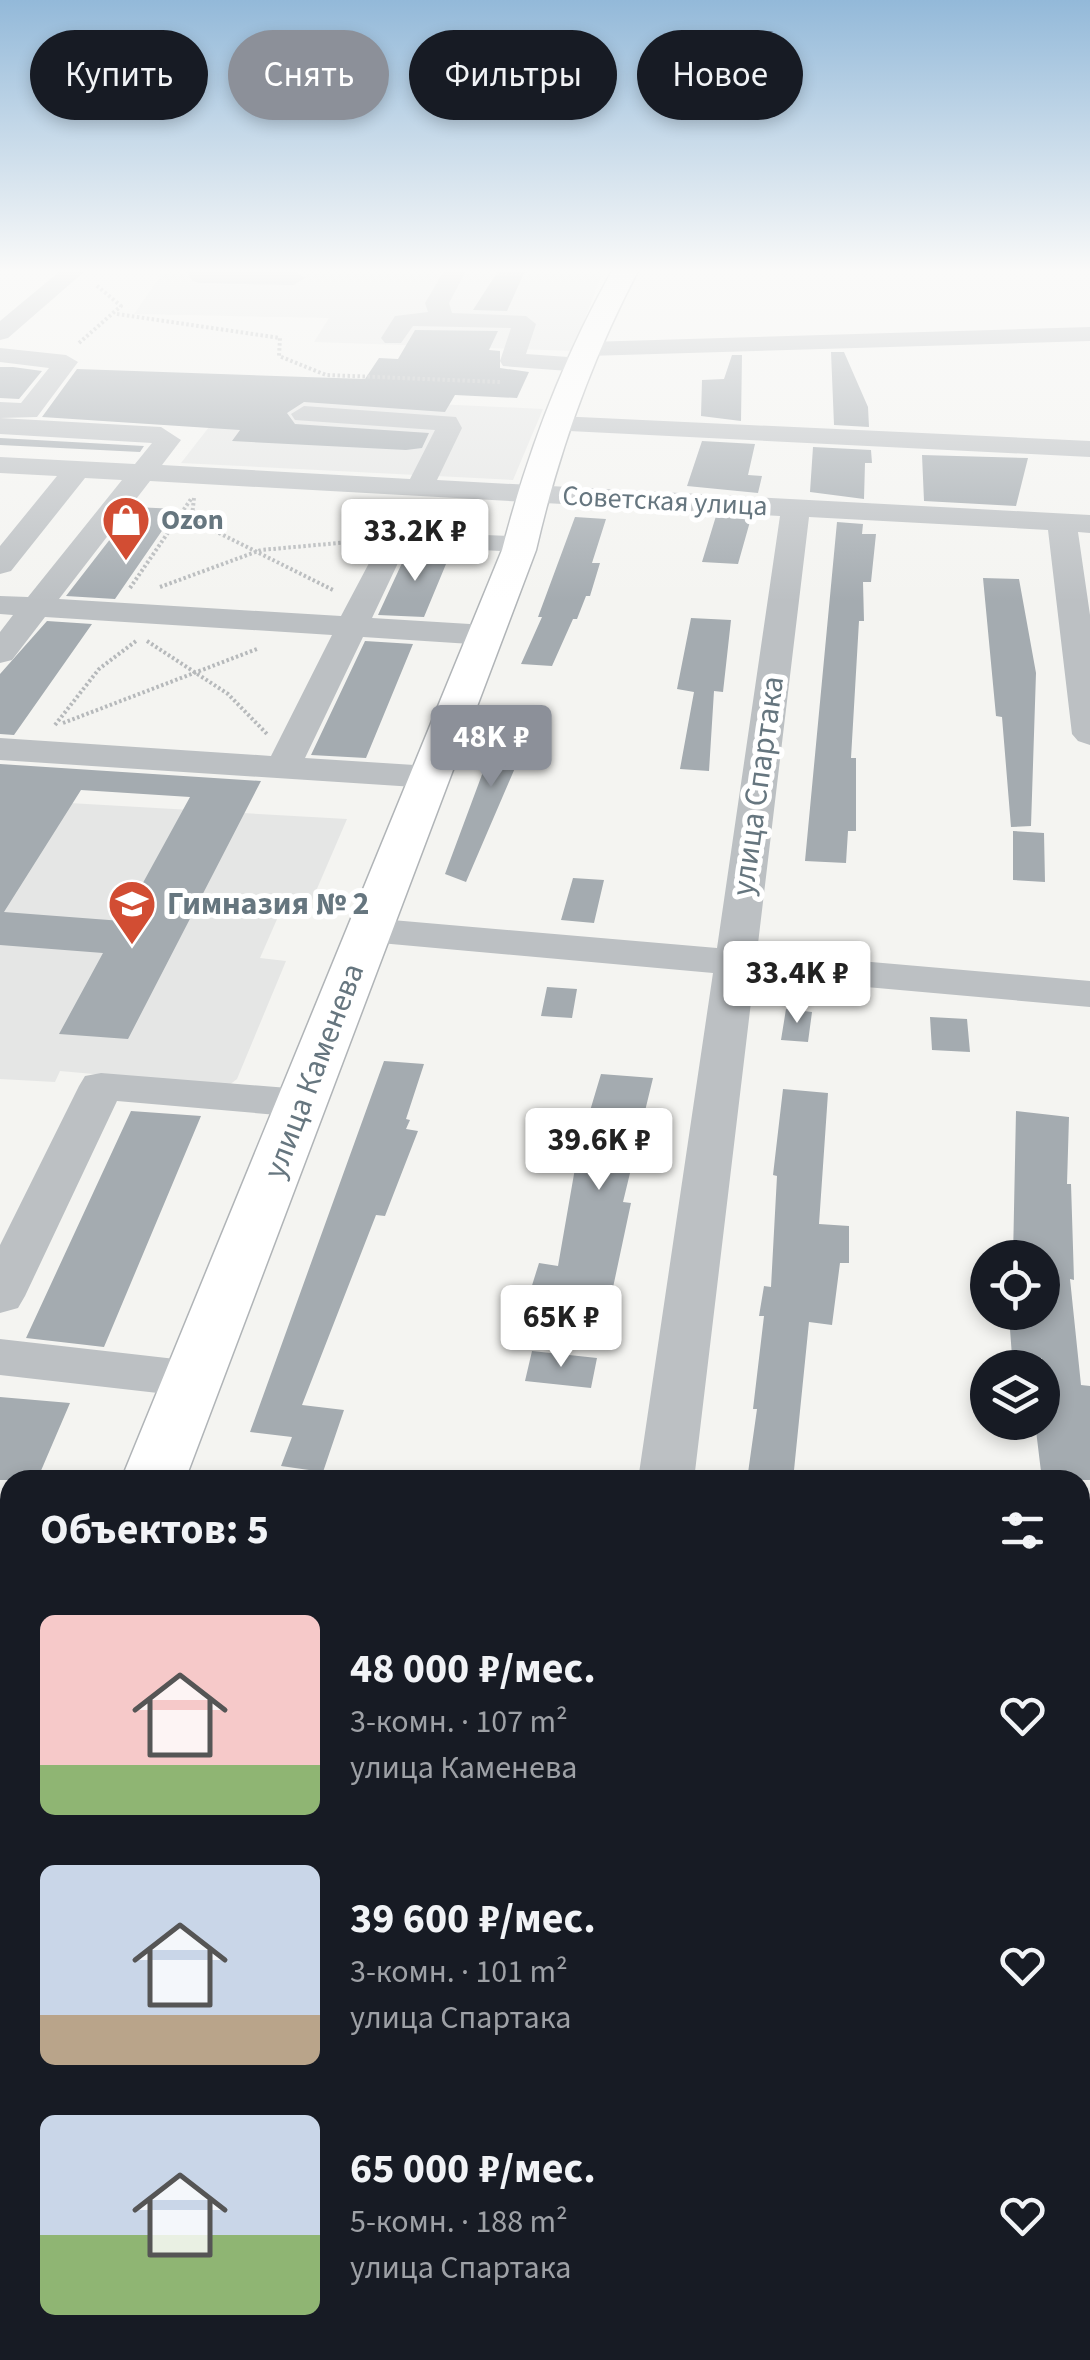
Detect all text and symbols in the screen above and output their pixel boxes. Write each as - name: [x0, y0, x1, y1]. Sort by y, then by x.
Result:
- chip: Купить: [30, 30, 208, 120]
- chip: Снять: [228, 30, 389, 120]
- chip: Фильтры: [409, 30, 617, 120]
- chip: Новое: [637, 30, 803, 120]
- street label: Советская улица: [561, 476, 769, 526]
- shop icon: Ozon: [100, 494, 152, 562]
- pin: 33.2K ₽: [323, 499, 507, 584]
- place label: Ozon: [161, 500, 224, 540]
- text: 33.2K ₽: [363, 508, 467, 554]
- street label: улица Спартака: [720, 673, 796, 899]
- pin: 48K ₽: [421, 705, 561, 790]
- text: 48K ₽: [453, 714, 529, 760]
- school or university icon: Гимназия № 2: [106, 878, 158, 946]
- place label: Гимназия № 2: [167, 881, 369, 927]
- pin: 33.4K ₽: [705, 941, 889, 1026]
- text: 33.4K ₽: [745, 950, 849, 996]
- street label: улица Каменева: [252, 957, 376, 1185]
- pin: 39.6K ₽: [507, 1108, 691, 1193]
- text: 39.6K ₽: [547, 1117, 651, 1163]
- map controls: [970, 1240, 1060, 1440]
- button: locate: [970, 1240, 1060, 1330]
- pin: 65K ₽: [491, 1285, 631, 1370]
- text: 65K ₽: [523, 1294, 599, 1340]
- button: layers: [970, 1350, 1060, 1440]
- text: Объектов: 5: [40, 1500, 269, 1560]
- icon: filters: [995, 1503, 1050, 1558]
- text: 48 000 ₽/мес.: [350, 1639, 596, 1699]
- icon: home: [120, 1655, 240, 1775]
- icon: heart: [995, 1688, 1050, 1743]
- text: 3-комн. · 107 m²: [350, 1699, 568, 1745]
- text: улица Каменева: [350, 1745, 577, 1791]
- text: 39 600 ₽/мес.: [350, 1889, 596, 1949]
- icon: home: [120, 1905, 240, 2025]
- icon: heart: [995, 1938, 1050, 1993]
- text: 3-комн. · 101 m²: [350, 1949, 568, 1995]
- text: улица Спартака: [350, 1995, 571, 2041]
- text: 65 000 ₽/мес.: [350, 2139, 596, 2199]
- icon: home: [120, 2155, 240, 2275]
- icon: heart: [995, 2188, 1050, 2243]
- text: 5-комн. · 188 m²: [350, 2199, 568, 2245]
- text: улица Спартака: [350, 2245, 571, 2291]

